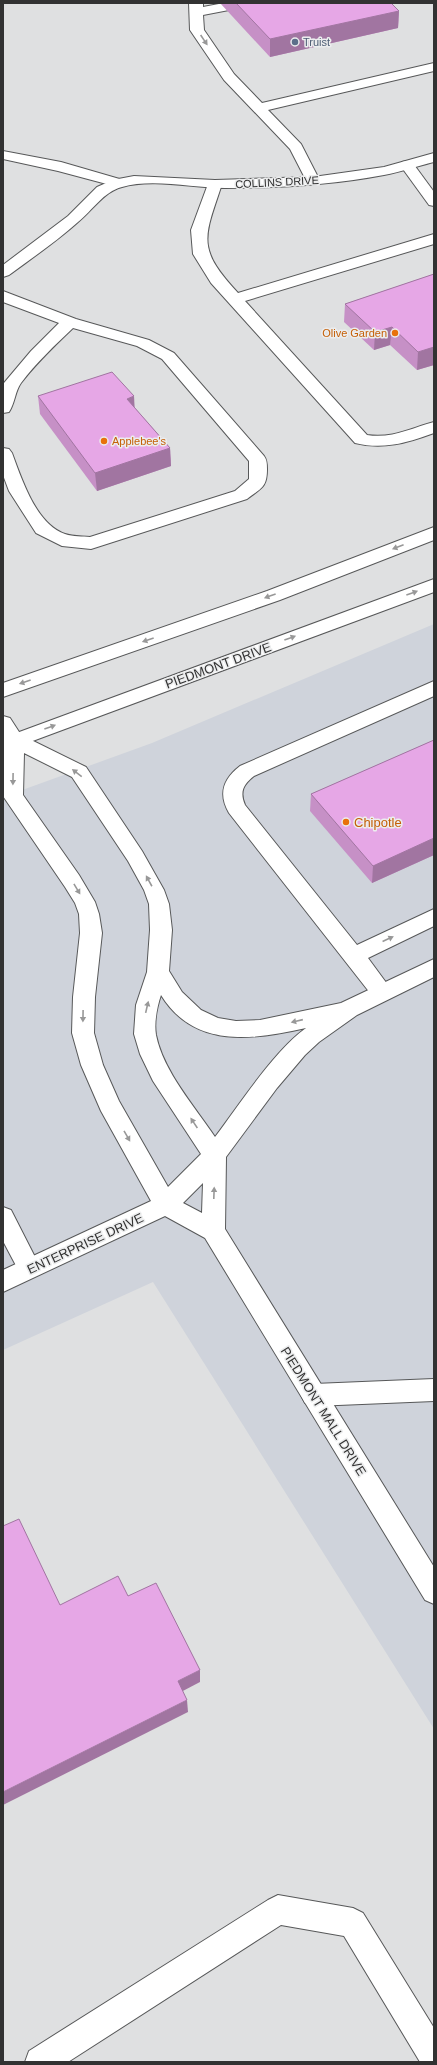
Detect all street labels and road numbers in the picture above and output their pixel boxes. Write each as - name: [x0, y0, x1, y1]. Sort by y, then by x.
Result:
- street label: COLLINS DRIVE: [235, 174, 319, 190]
- street label: PIEDMONT DRIVE: [163, 639, 274, 692]
- street label: ENTERPRISE DRIVE: [25, 1210, 146, 1277]
- street label: PIEDMONT MALL DRIVE: [278, 1344, 370, 1479]

